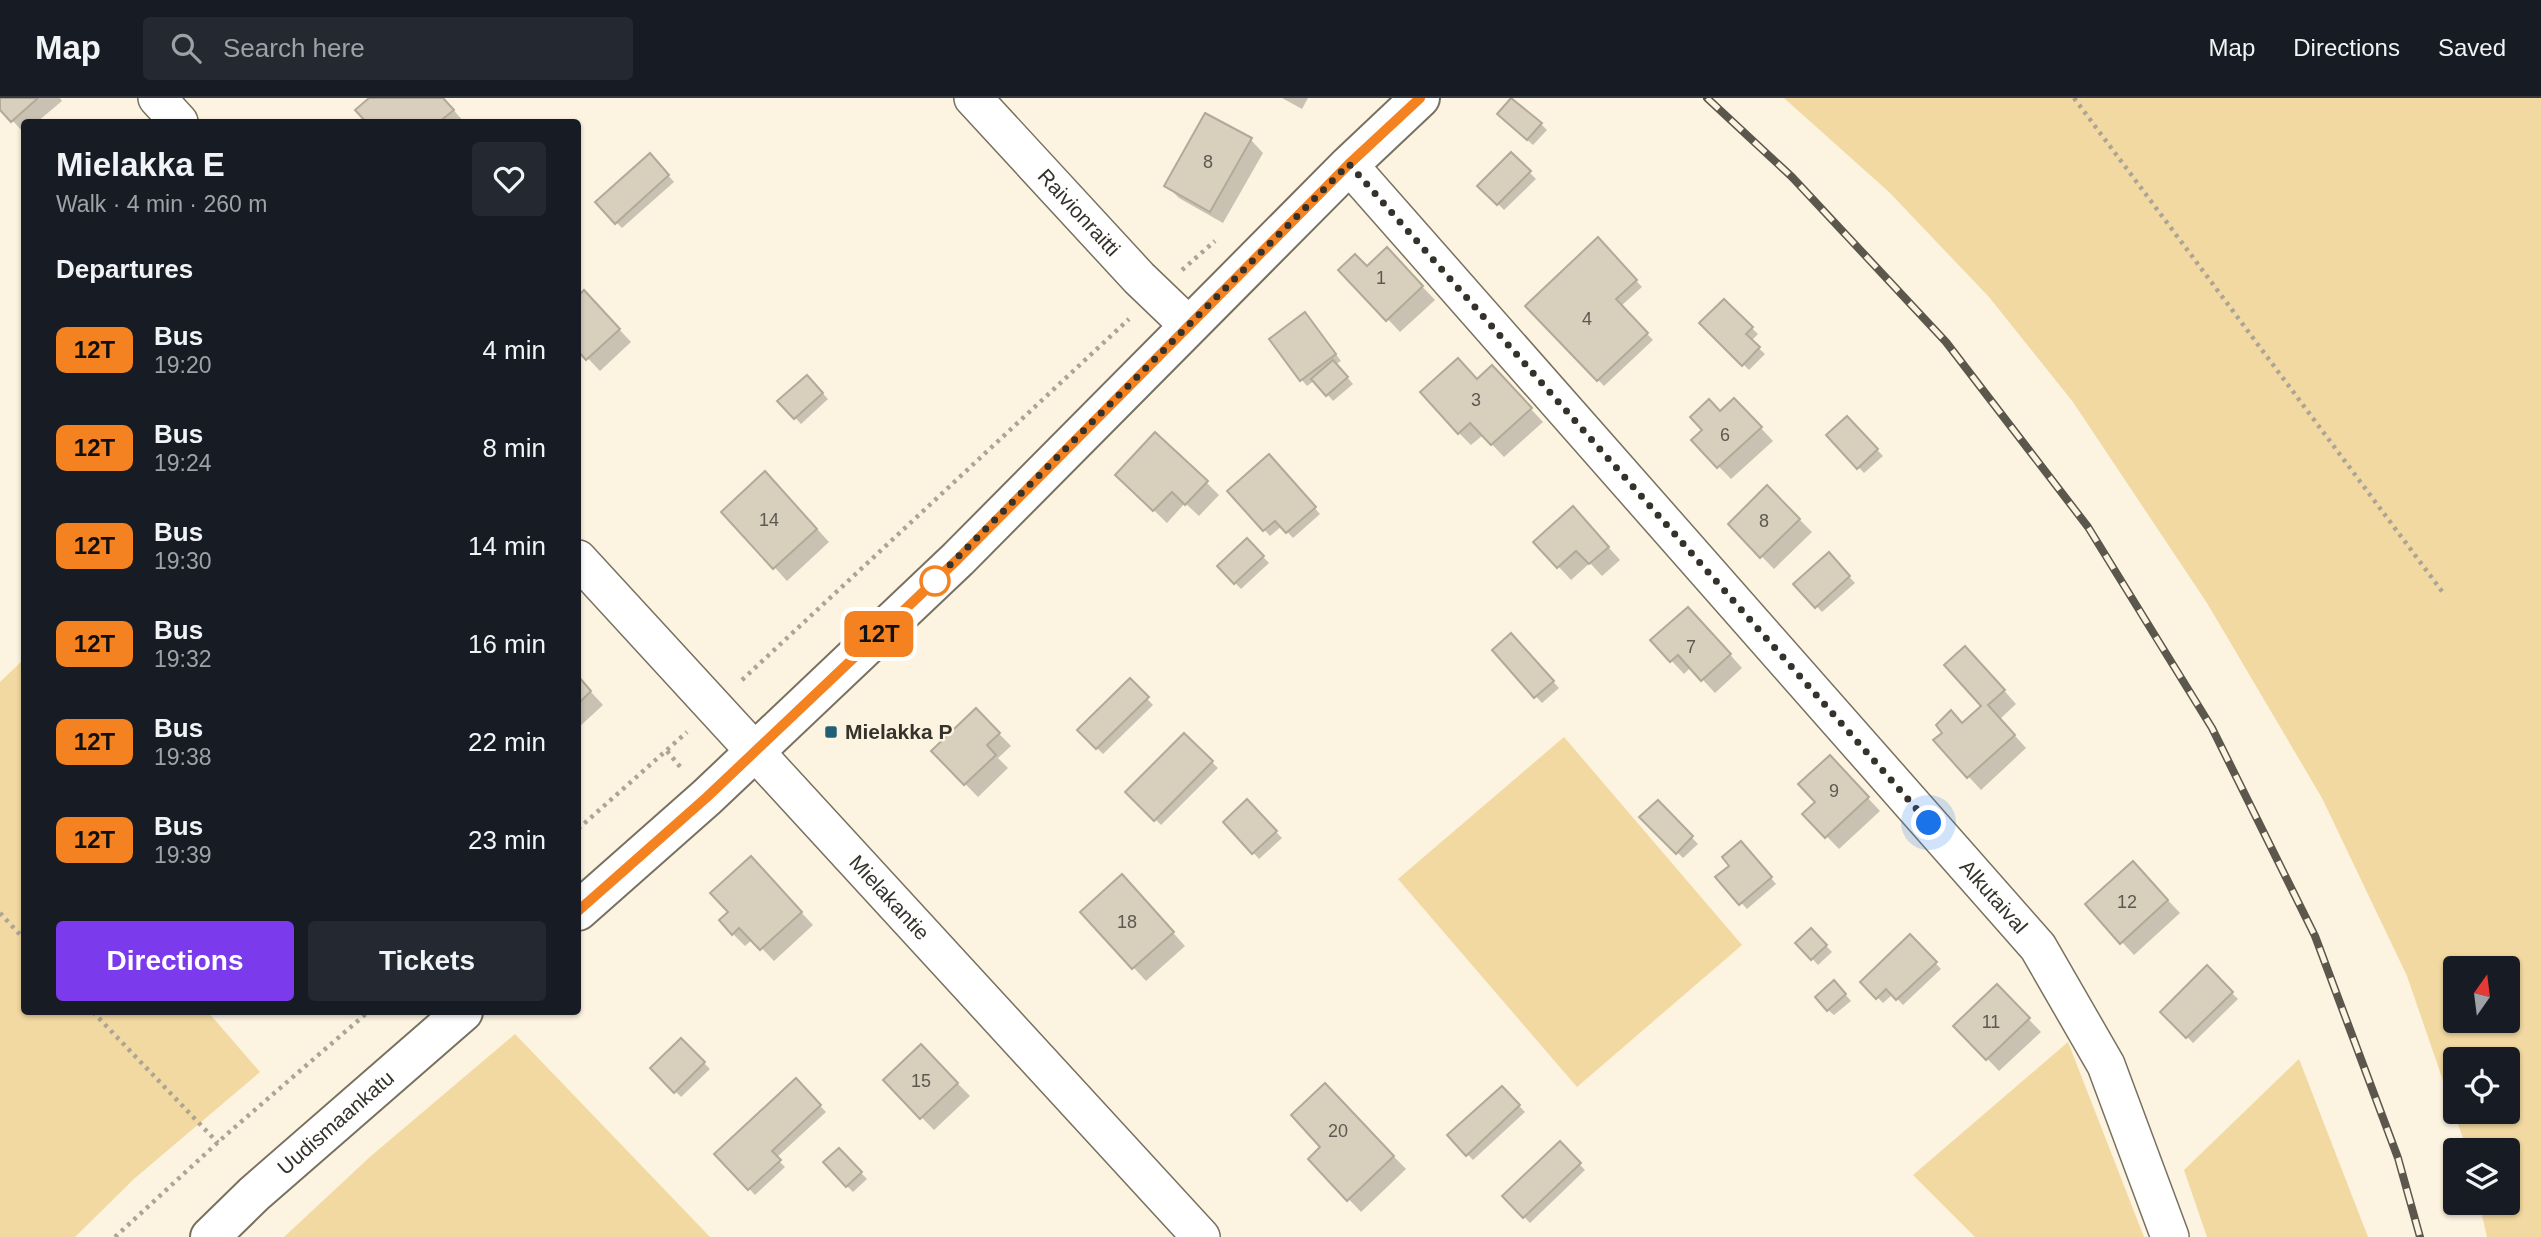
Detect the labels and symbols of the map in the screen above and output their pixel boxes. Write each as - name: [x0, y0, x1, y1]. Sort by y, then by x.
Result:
- house number: 8: [1203, 152, 1213, 172]
- street label: Raivionraitti: [1033, 164, 1125, 260]
- house number: 1: [1376, 268, 1386, 288]
- house number: 4: [1582, 309, 1592, 329]
- house number: 3: [1471, 390, 1481, 410]
- house number: 6: [1720, 425, 1730, 445]
- house number: 14: [759, 510, 779, 530]
- house number: 8: [1759, 511, 1769, 531]
- unlabelled marker: [920, 566, 950, 596]
- line badge: 12T: [839, 611, 919, 657]
- house number: 7: [1686, 637, 1696, 657]
- place label: Mielakka P: [845, 720, 952, 743]
- marker: Mielakka P: [823, 724, 839, 740]
- house number: 9: [1829, 781, 1839, 801]
- your location: [1911, 805, 1946, 840]
- street label: Mielakantie: [845, 850, 934, 944]
- street label: Alkutaival: [1956, 855, 2032, 938]
- house number: 12: [2117, 892, 2137, 912]
- house number: 18: [1117, 912, 1137, 932]
- north arrow: [2443, 956, 2520, 1032]
- house number: 11: [1982, 1012, 2000, 1032]
- street label: Uudismaankatu: [273, 1066, 398, 1179]
- house number: 15: [911, 1071, 931, 1091]
- house number: 20: [1328, 1121, 1348, 1141]

